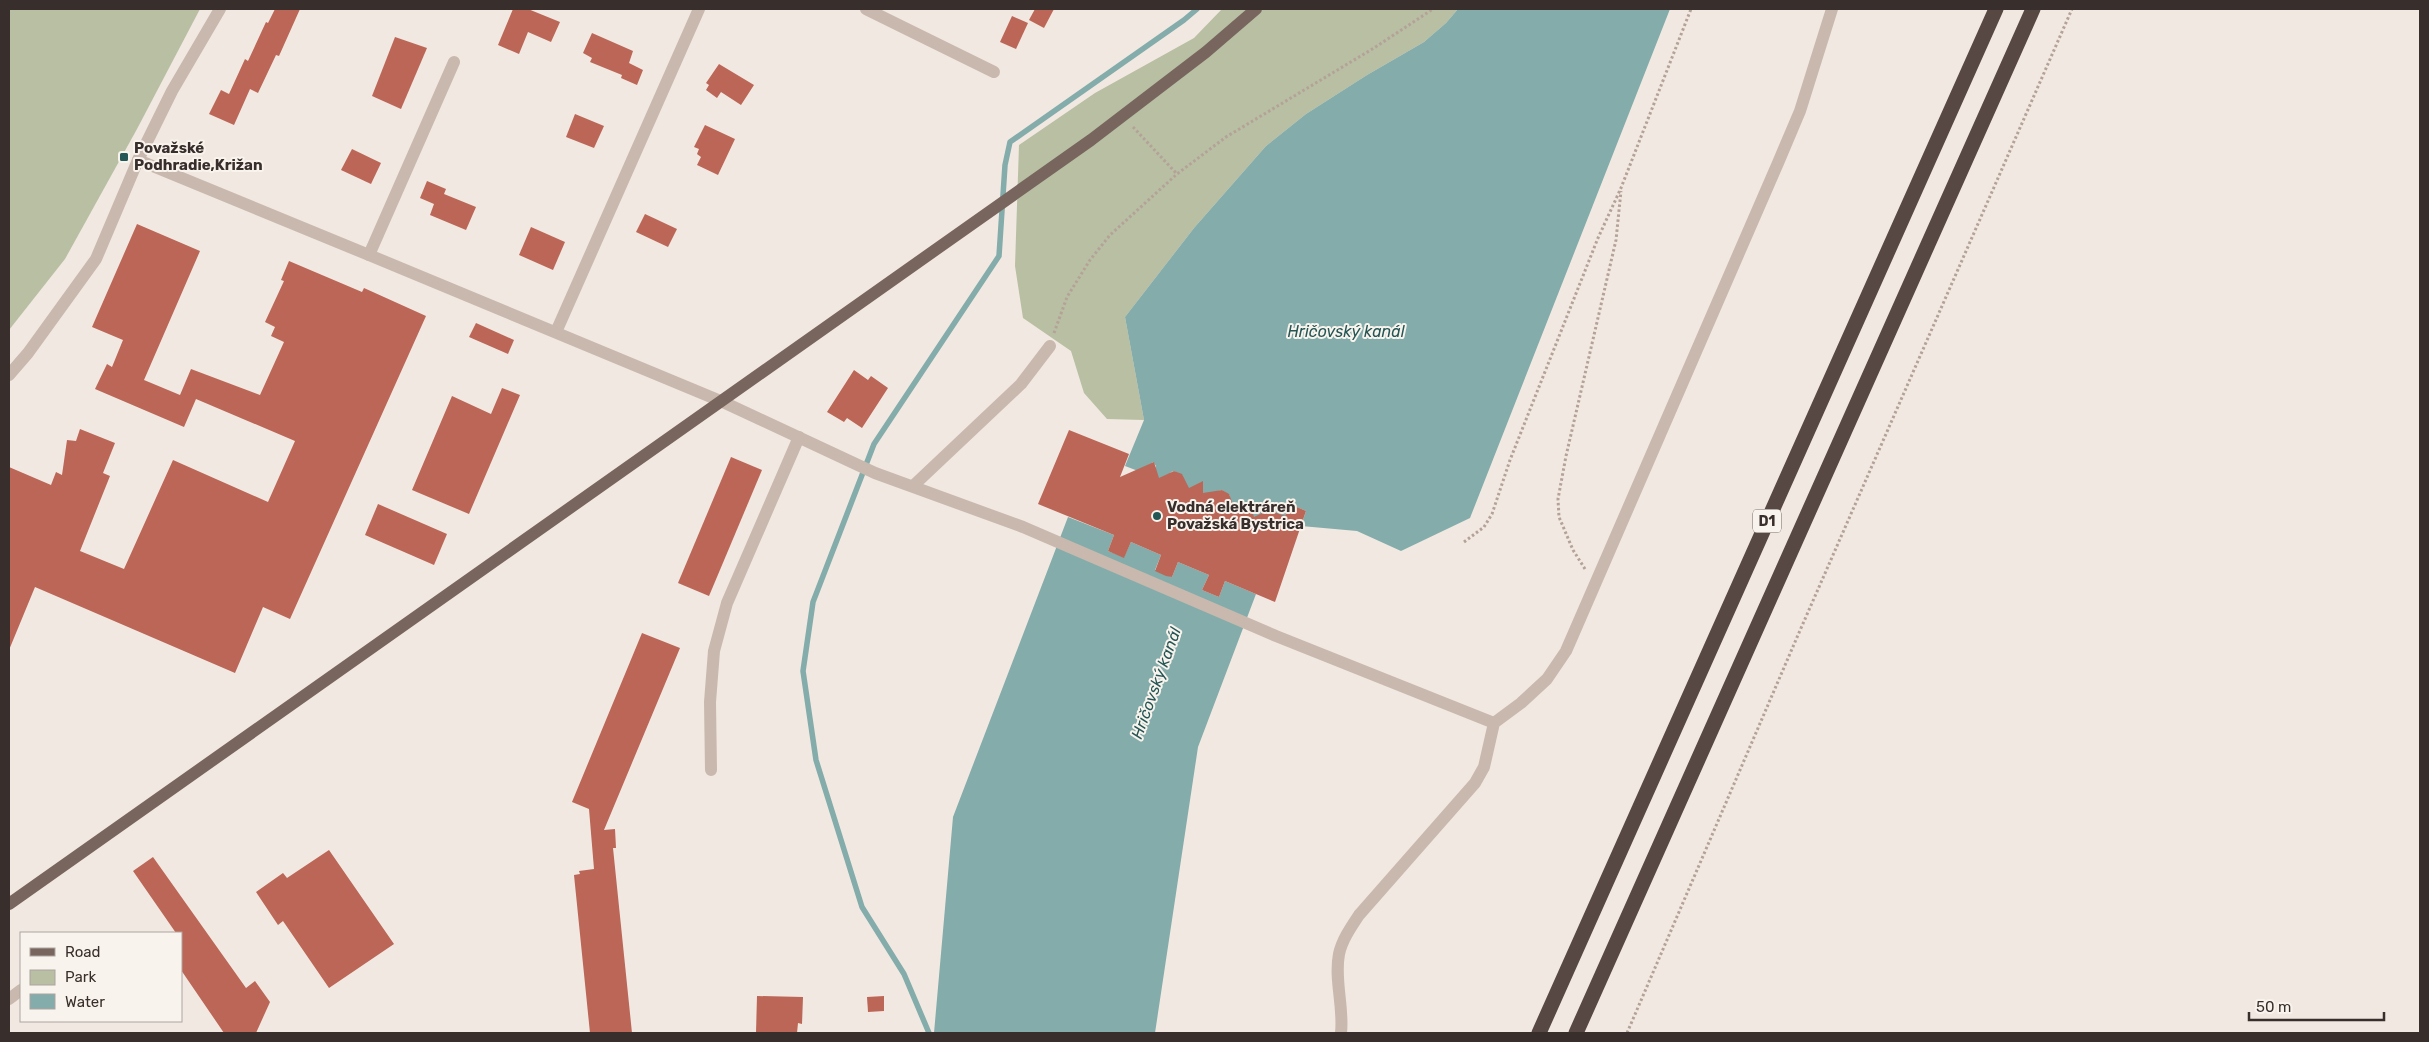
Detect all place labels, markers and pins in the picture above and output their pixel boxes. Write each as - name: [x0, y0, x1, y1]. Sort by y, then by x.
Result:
- place label: Považské Podhradie,Križan: [134, 139, 263, 174]
- marker: Považské Podhradie,Križan: [118, 151, 130, 163]
- place label: Vodná elektráreň Považská Bystrica: [1167, 498, 1304, 533]
- marker: Vodná elektráreň Považská Bystrica: [1151, 510, 1163, 522]

